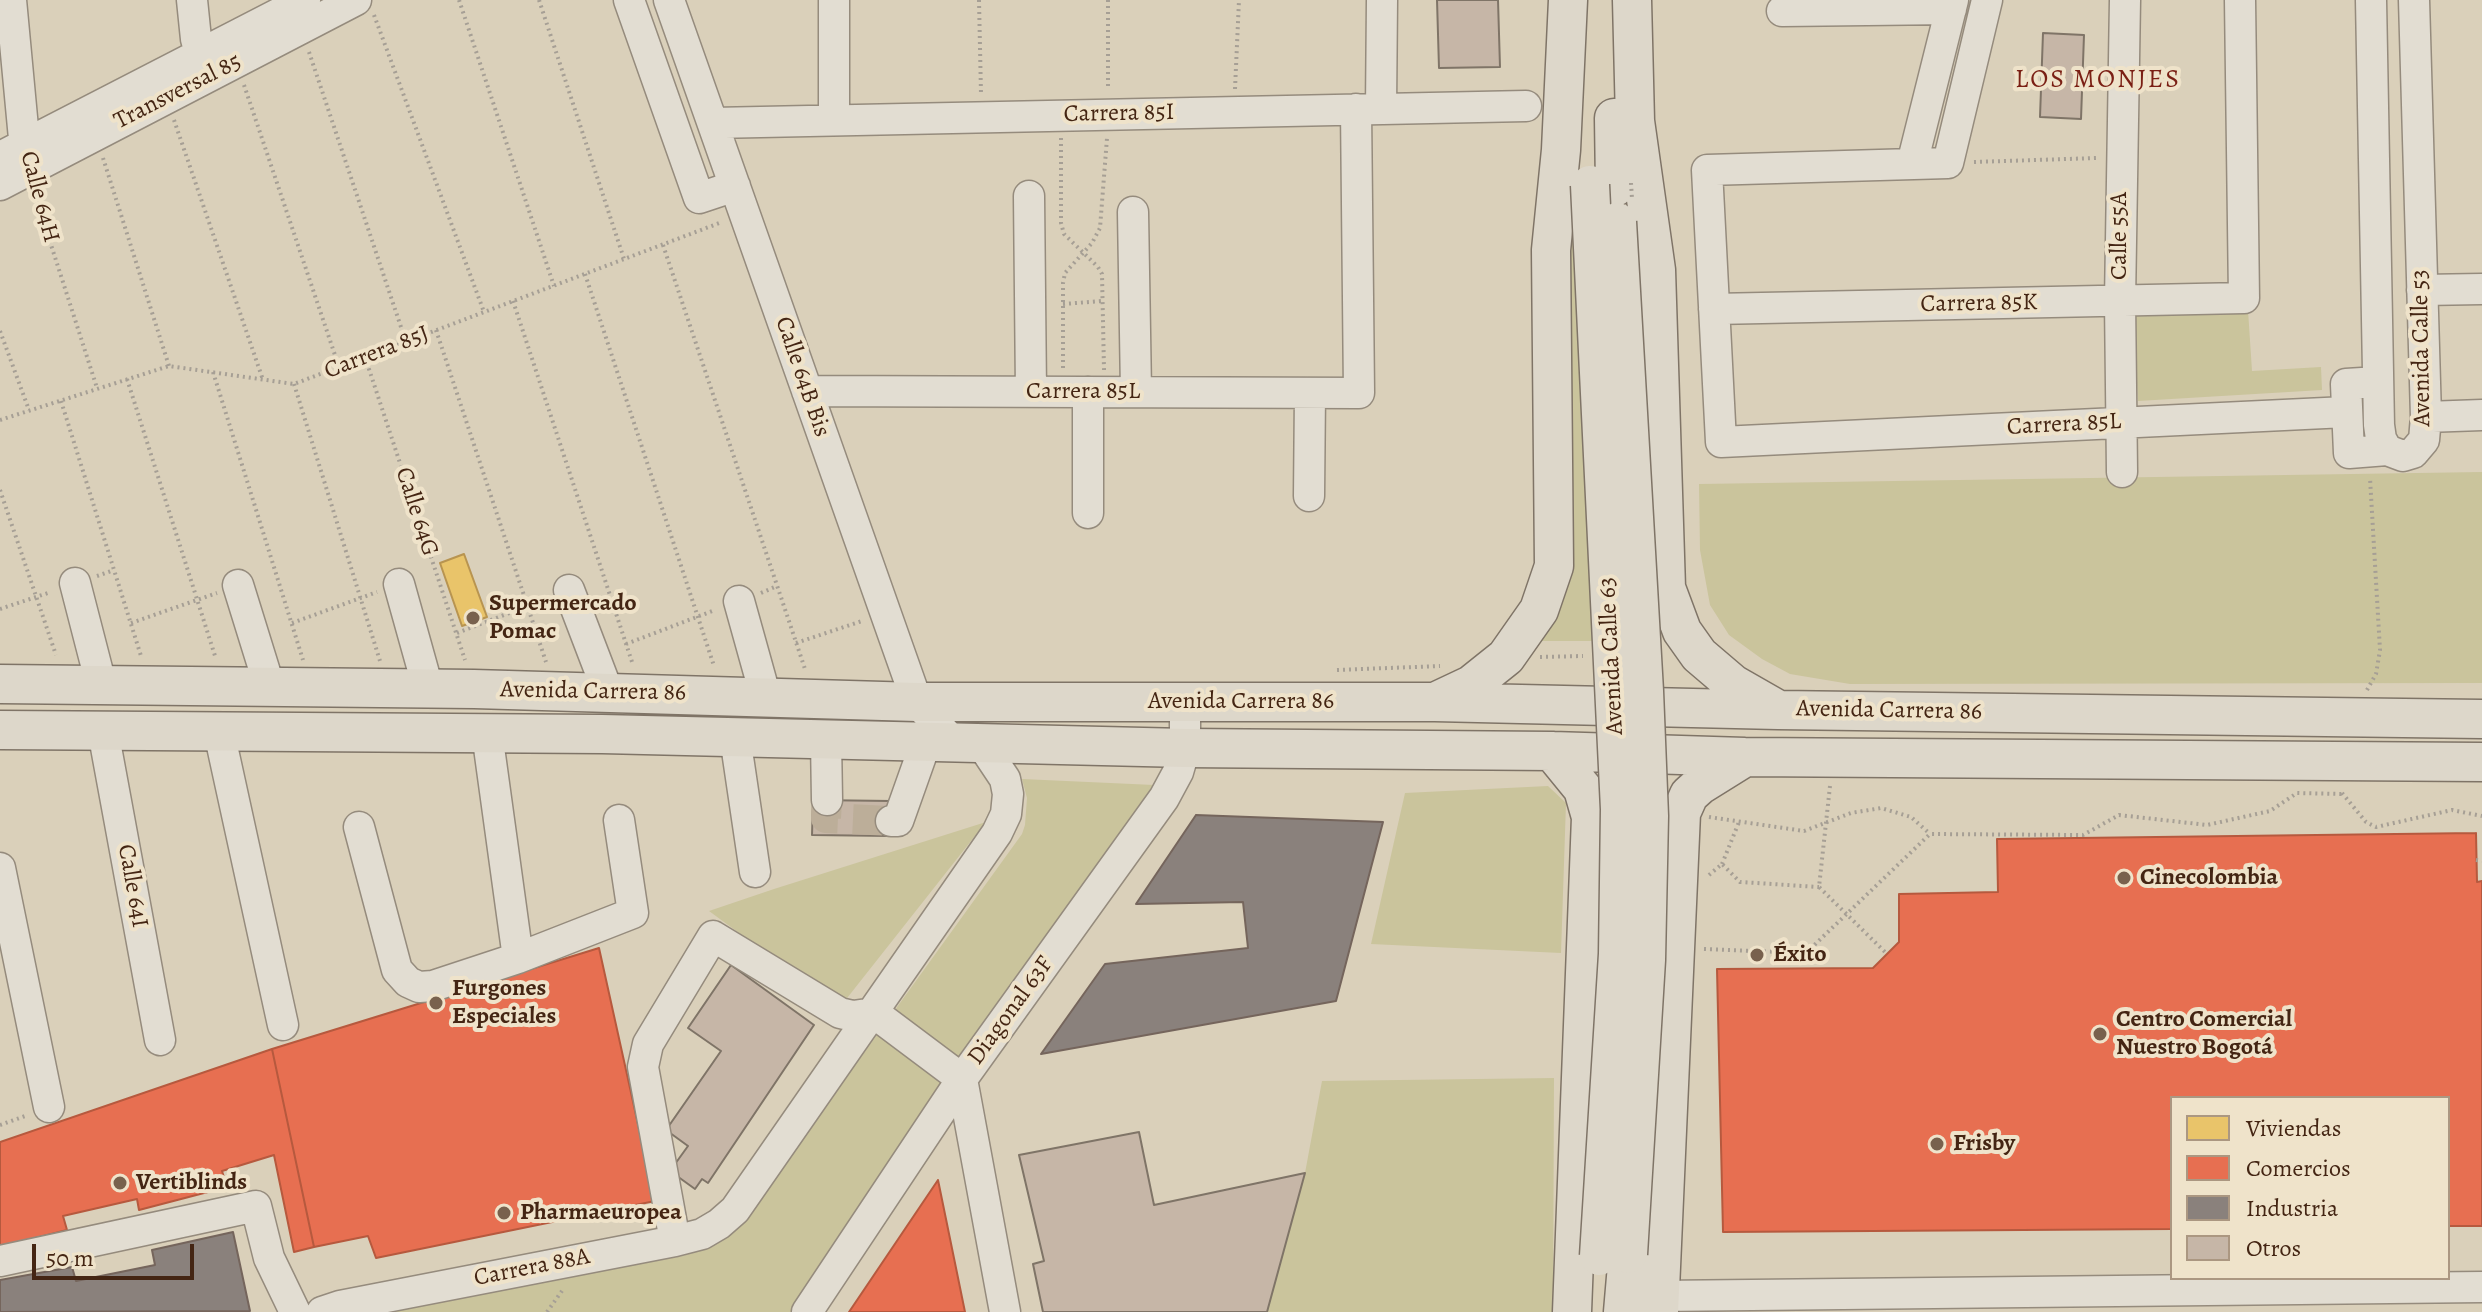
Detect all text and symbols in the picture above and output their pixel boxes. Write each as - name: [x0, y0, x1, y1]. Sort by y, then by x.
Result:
- street label: Transversal 85: [110, 48, 246, 136]
- district label: LOS MONJES: [2015, 65, 2181, 97]
- street label: Carrera 85I: [1063, 99, 1175, 129]
- street label: Calle 64H: [13, 148, 65, 246]
- street label: Calle 55A: [2106, 192, 2134, 280]
- street label: Avenida Calle 53: [2406, 269, 2438, 427]
- street label: Carrera 85K: [1920, 289, 2038, 319]
- street label: Calle 64B Bis: [768, 313, 836, 441]
- street label: Carrera 85J: [321, 320, 433, 386]
- street label: Carrera 85L: [1026, 378, 1140, 406]
- street label: Carrera 85L: [2006, 408, 2122, 442]
- street label: Calle 64G: [388, 464, 444, 560]
- street label: Avenida Calle 63: [1593, 576, 1631, 736]
- place label: Supermercado Pomac: [489, 590, 637, 646]
- marker: Supermercado Pomac: [464, 609, 482, 627]
- street label: Avenida Carrera 86: [500, 676, 686, 708]
- street label: Avenida Carrera 86: [1148, 688, 1334, 716]
- street label: Avenida Carrera 86: [1796, 695, 1982, 727]
- street label: Calle 64I: [111, 842, 153, 930]
- place label: Cinecolombia: [2140, 864, 2278, 892]
- marker: Cinecolombia: [2115, 869, 2133, 887]
- place label: Éxito: [1773, 941, 1827, 969]
- marker: Éxito: [1748, 946, 1766, 964]
- street label: Diagonal 63F: [962, 951, 1060, 1071]
- place label: Furgones Especiales: [452, 975, 556, 1031]
- marker: Furgones Especiales: [427, 994, 445, 1012]
- place label: Centro Comercial Nuestro Bogotá: [2116, 1006, 2292, 1062]
- marker: Centro Comercial Nuestro Bogotá: [2091, 1025, 2109, 1043]
- legend: [2170, 1096, 2450, 1280]
- text: Viviendas: [2246, 1112, 2342, 1144]
- place label: Frisby: [1953, 1130, 2015, 1158]
- marker: Frisby: [1928, 1135, 1946, 1153]
- text: Comercios: [2246, 1152, 2351, 1184]
- place label: Vertiblinds: [136, 1169, 247, 1197]
- marker: Vertiblinds: [111, 1174, 129, 1192]
- text: Industria: [2246, 1192, 2338, 1224]
- place label: Pharmaeuropea: [520, 1199, 682, 1227]
- marker: Pharmaeuropea: [495, 1204, 513, 1222]
- scale bar: [36, 1228, 198, 1278]
- text: Otros: [2246, 1232, 2301, 1264]
- text: 50 m: [46, 1242, 94, 1274]
- street label: Carrera 88A: [472, 1243, 592, 1293]

